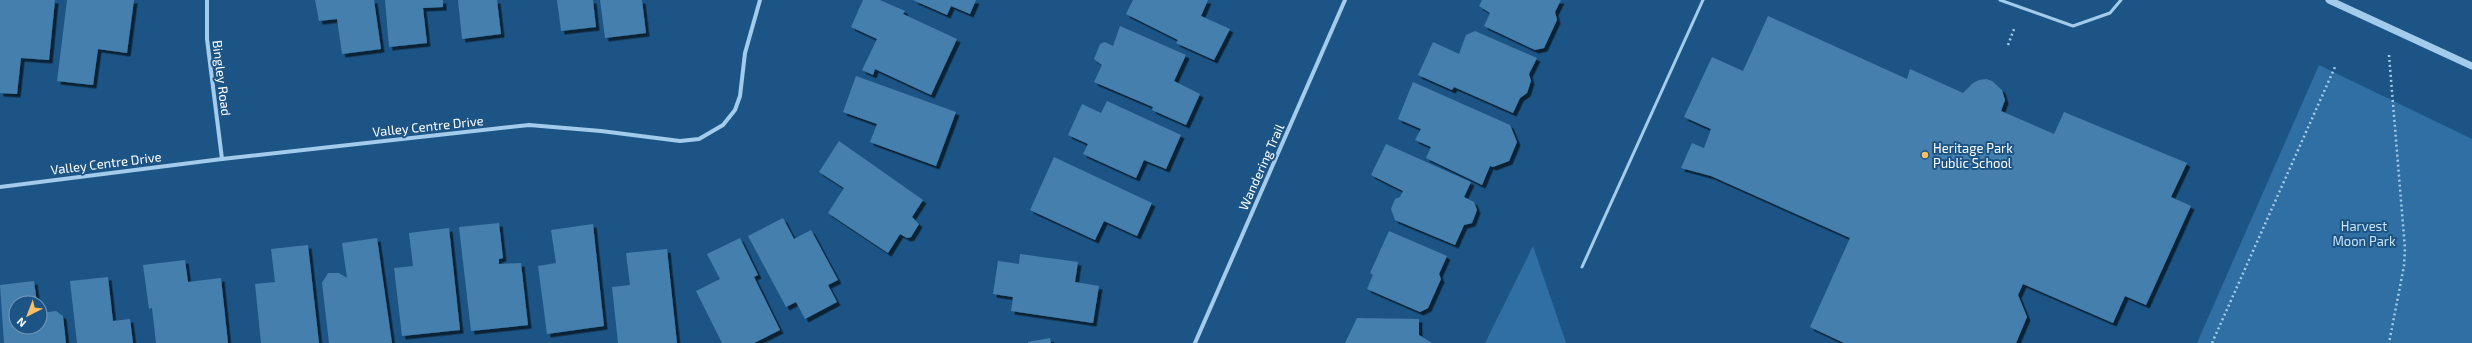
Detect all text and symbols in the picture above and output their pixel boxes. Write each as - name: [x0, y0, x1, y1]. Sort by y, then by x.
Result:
- street label: Bingley Road: [209, 39, 235, 117]
- street label: Valley Centre Drive: [372, 112, 484, 140]
- street label: Wandering Trail: [1235, 121, 1287, 213]
- place label: Heritage Park Public School: [1933, 140, 2013, 171]
- street label: Valley Centre Drive: [50, 148, 162, 178]
- marker: Heritage Park Public School: [1920, 150, 1930, 160]
- park label: Harvest Moon Park: [2332, 218, 2396, 249]
- north arrow: [8, 295, 48, 335]
- text: N: [14, 315, 28, 330]

